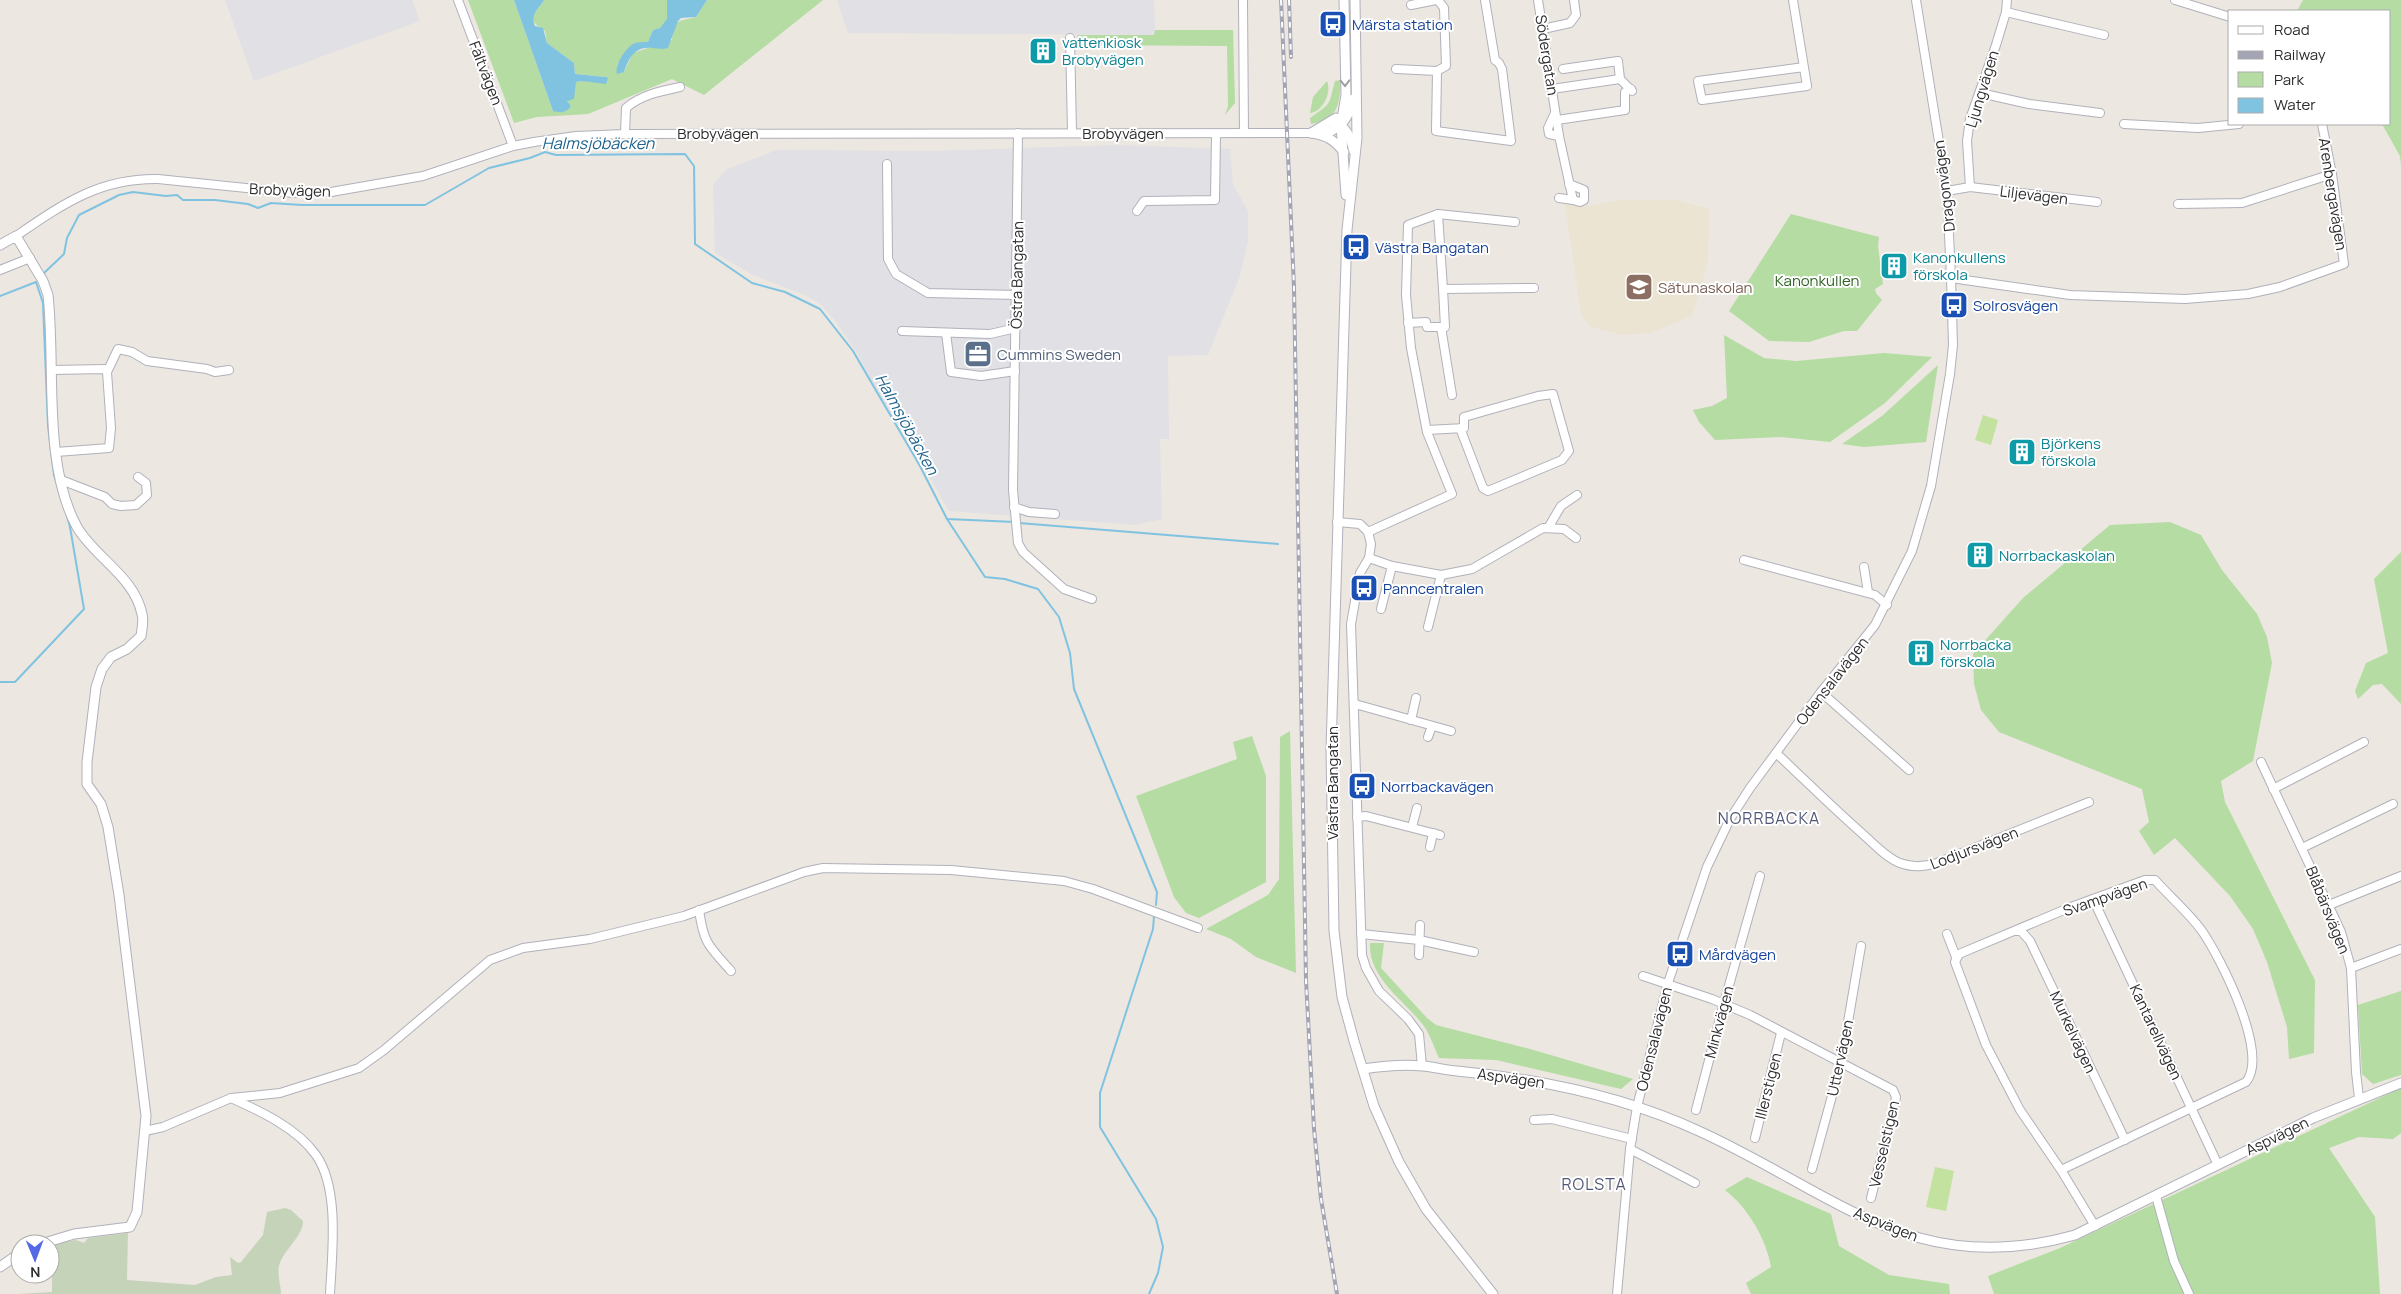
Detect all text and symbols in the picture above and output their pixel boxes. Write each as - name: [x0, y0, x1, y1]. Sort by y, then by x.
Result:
- bus stop icon: Märsta station: [1318, 9, 1348, 39]
- legend: [2228, 10, 2391, 125]
- street label: Södergatan: [1530, 13, 1564, 97]
- place label: Märsta station: [1352, 14, 1453, 35]
- text: Road: [2274, 19, 2310, 40]
- place label: vattenkiosk Brobyvägen: [1062, 32, 1144, 70]
- building icon: vattenkiosk Brobyvägen: [1028, 36, 1058, 66]
- street label: Fältvägen: [464, 38, 508, 108]
- text: Railway: [2274, 44, 2326, 65]
- street label: Ljungvägen: [1960, 48, 2004, 130]
- text: Park: [2274, 69, 2304, 90]
- one-way arrow: [1340, 79, 1351, 87]
- text: Water: [2274, 94, 2316, 115]
- street label: Brobyvägen: [677, 123, 759, 144]
- street label: Brobyvägen: [1082, 123, 1164, 144]
- water label: Halmsjöbäcken: [542, 132, 655, 154]
- street label: Arenbergavägen: [2314, 136, 2352, 252]
- street label: Dragonvägen: [1928, 139, 1960, 233]
- street label: Brobyvägen: [249, 178, 331, 202]
- street label: Liljevägen: [1999, 180, 2069, 210]
- street label: Östra Bangatan: [1006, 221, 1028, 329]
- bus stop icon: Västra Bangatan: [1341, 232, 1371, 262]
- place label: Västra Bangatan: [1375, 237, 1489, 258]
- place label: Kanonkullens förskola: [1913, 247, 2006, 285]
- building icon: Kanonkullens förskola: [1879, 251, 1909, 281]
- park label: Kanonkullen: [1775, 270, 1859, 291]
- school or university icon: Sätunaskolan: [1624, 272, 1654, 302]
- place label: Sätunaskolan: [1658, 277, 1753, 298]
- bus stop icon: Solrosvägen: [1939, 290, 1969, 320]
- place label: Solrosvägen: [1973, 295, 2058, 316]
- office icon: Cummins Sweden: [963, 339, 993, 369]
- place label: Cummins Sweden: [997, 344, 1121, 365]
- water label: Halmsjöbäcken: [870, 369, 944, 479]
- place label: Björkens förskola: [2041, 433, 2101, 471]
- building icon: Björkens förskola: [2007, 437, 2037, 467]
- building icon: Norrbackaskolan: [1965, 540, 1995, 570]
- place label: Norrbackaskolan: [1999, 545, 2115, 566]
- bus stop icon: Panncentralen: [1349, 573, 1379, 603]
- place label: Panncentralen: [1383, 578, 1484, 599]
- street label: Odensalavägen: [1791, 632, 1873, 730]
- place label: Norrbacka förskola: [1940, 634, 2011, 672]
- building icon: Norrbacka förskola: [1906, 638, 1936, 668]
- street label: Västra Bangatan: [1322, 726, 1343, 840]
- bus stop icon: Norrbackavägen: [1347, 771, 1377, 801]
- place label: Norrbackavägen: [1381, 776, 1494, 797]
- district label: NORRBACKA: [1718, 807, 1820, 829]
- street label: Lodjursvägen: [1927, 822, 2021, 874]
- street label: Blåbärsvägen: [2301, 863, 2355, 957]
- street label: Svampvägen: [2060, 873, 2150, 921]
- bus stop icon: Mårdvägen: [1665, 939, 1695, 969]
- place label: Mårdvägen: [1699, 944, 1776, 965]
- street label: Kantarellvägen: [2125, 981, 2187, 1083]
- street label: Minkvägen: [1699, 983, 1739, 1061]
- street label: Odensalavägen: [1631, 985, 1677, 1093]
- street label: Murkelvägen: [2045, 988, 2101, 1077]
- street label: Uttervägen: [1822, 1018, 1858, 1098]
- street label: Illerstigen: [1750, 1050, 1786, 1122]
- street label: Aspvägen: [1476, 1063, 1546, 1093]
- street label: Vesselstigen: [1864, 1098, 1904, 1190]
- street label: Aspvägen: [2242, 1112, 2312, 1160]
- district label: ROLSTA: [1561, 1173, 1627, 1195]
- street label: Aspvägen: [1851, 1202, 1921, 1246]
- north arrow: [10, 1234, 60, 1284]
- text: N: [30, 1263, 40, 1282]

